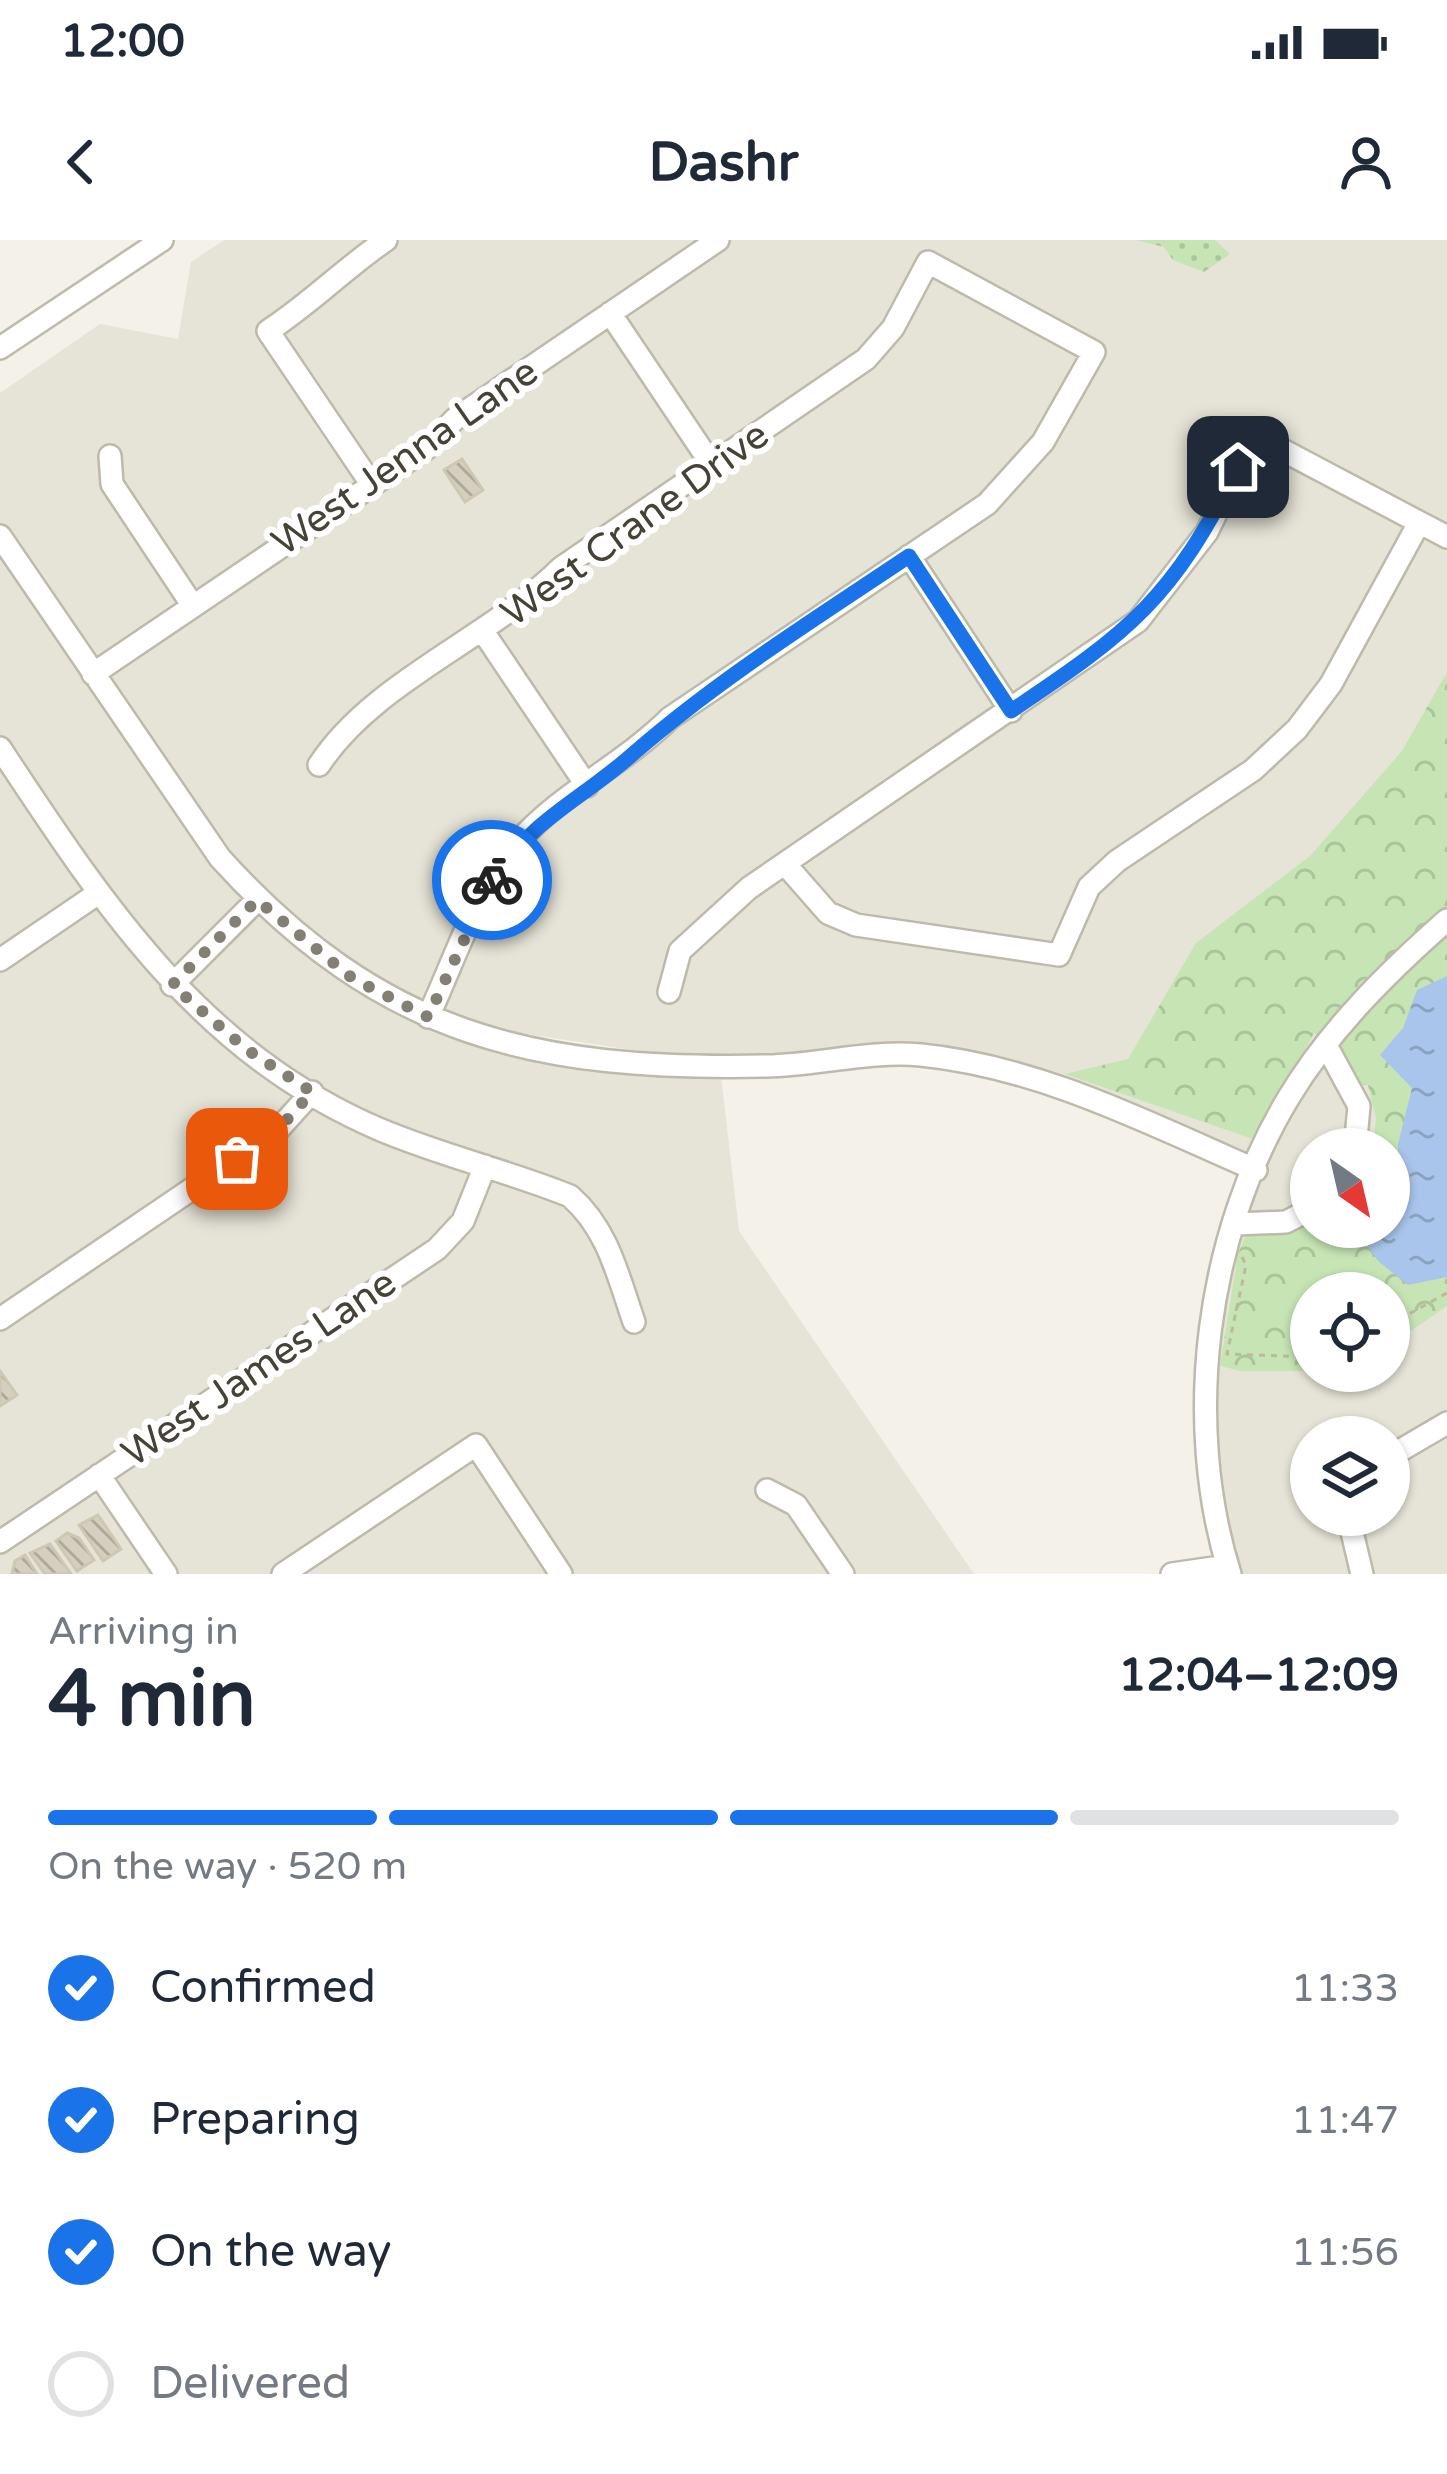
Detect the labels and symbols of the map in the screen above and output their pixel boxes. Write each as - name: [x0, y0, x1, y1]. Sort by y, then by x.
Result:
- street label: West Jenna Lane: [263, 348, 547, 566]
- street label: West Crane Drive: [492, 411, 778, 637]
- pin: [1187, 416, 1289, 518]
- courier: [432, 820, 552, 940]
- pin: [186, 1108, 288, 1210]
- north arrow: [1290, 1128, 1410, 1248]
- street label: West James Lane: [113, 1259, 405, 1477]

